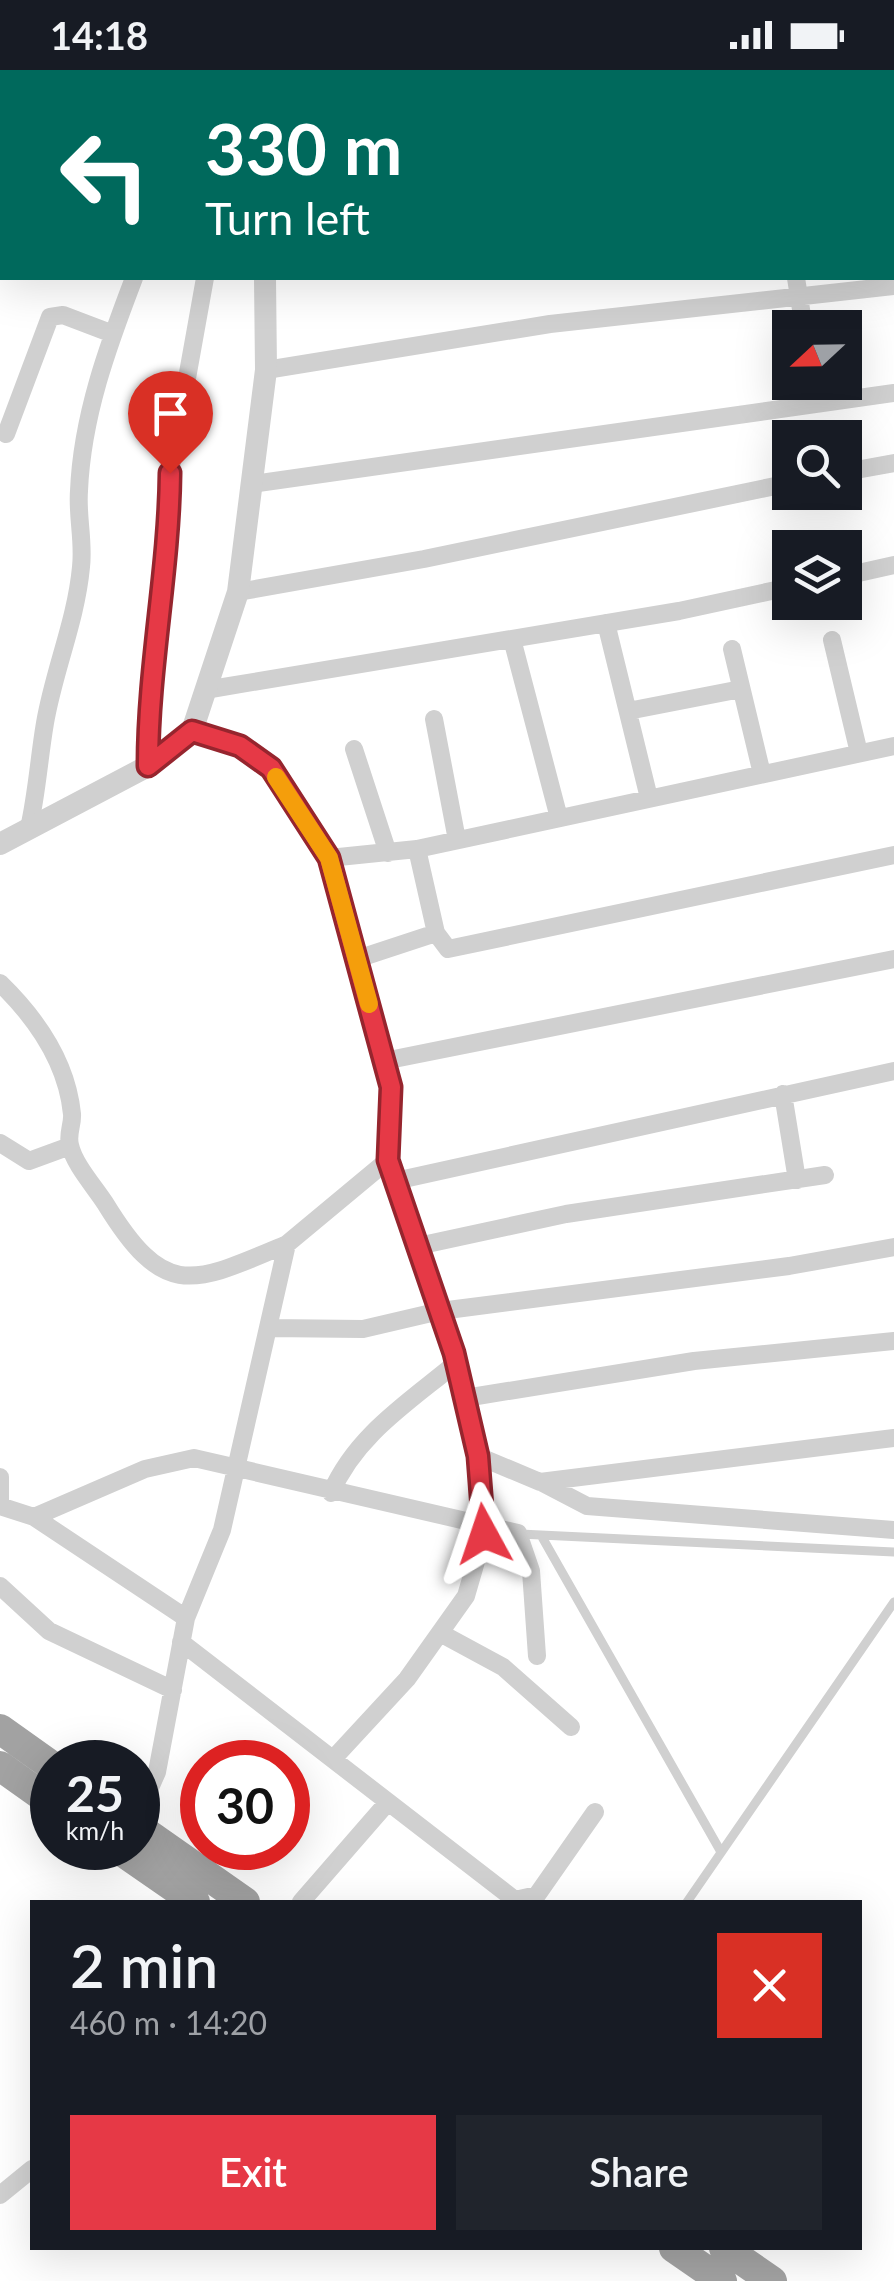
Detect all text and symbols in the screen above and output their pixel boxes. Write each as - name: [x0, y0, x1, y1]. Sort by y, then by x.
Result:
- text: 14:18: [50, 12, 148, 58]
- text: 330 m: [205, 106, 402, 190]
- icon: left: [40, 110, 170, 240]
- text: Turn left: [205, 191, 370, 245]
- north arrow: [772, 310, 862, 400]
- map controls: [772, 310, 862, 620]
- pin: [128, 371, 213, 474]
- icon: arrive: [143, 386, 198, 441]
- button: search: [772, 420, 862, 510]
- button: layers: [772, 530, 862, 620]
- position arrow: [432, 1482, 536, 1586]
- speed limit sign: 30: [180, 1740, 310, 1870]
- text: 25: [66, 1763, 124, 1823]
- text: km/h: [66, 1815, 124, 1845]
- text: 2 min: [70, 1929, 218, 2001]
- button: close: [717, 1933, 822, 2038]
- text: 460 m · 14:20: [70, 2003, 267, 2042]
- button: Exit: [70, 2115, 436, 2230]
- button: Share: [456, 2115, 822, 2230]

